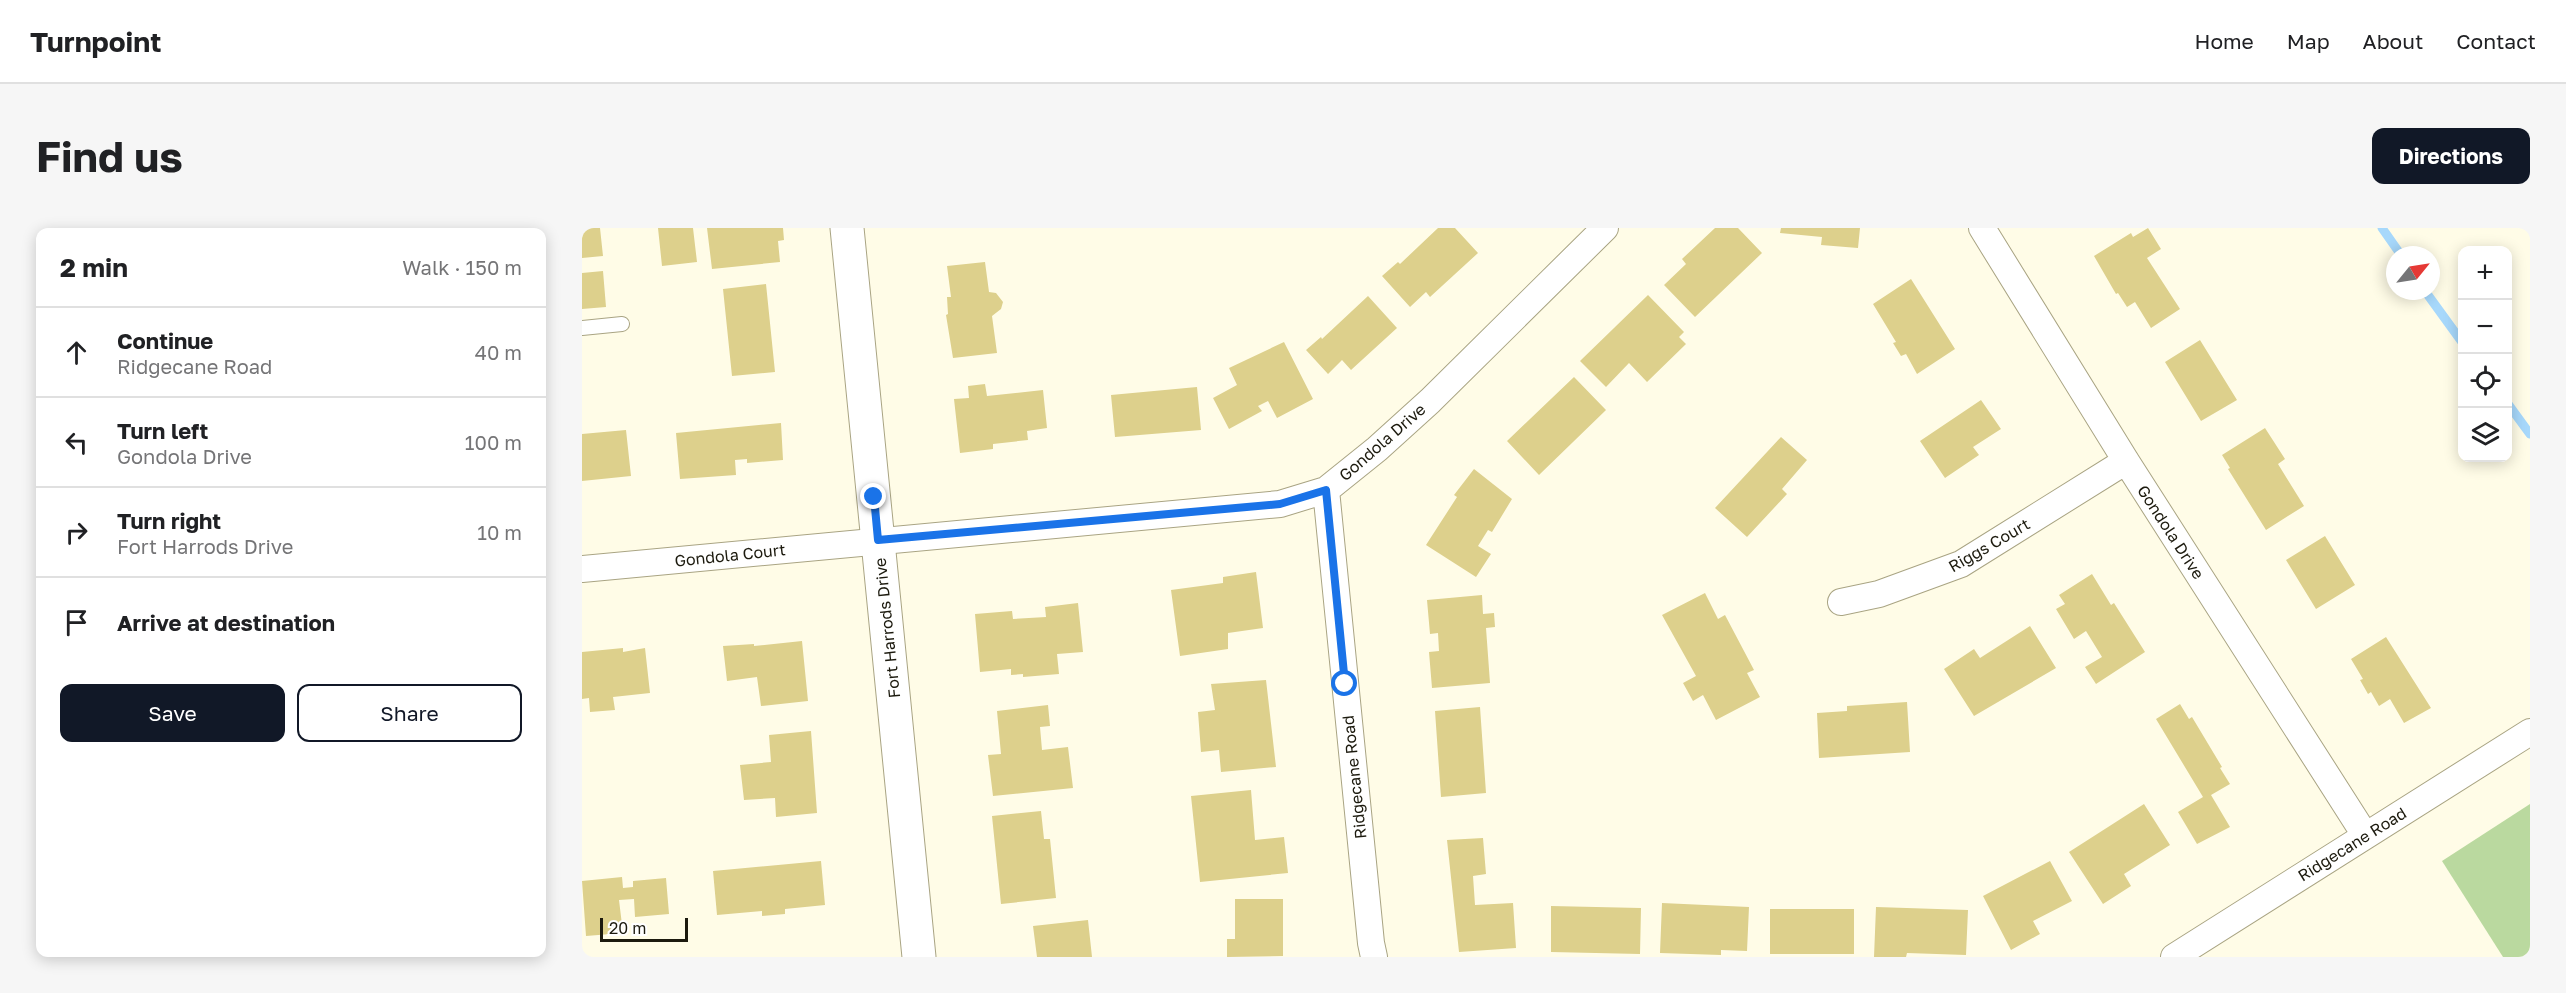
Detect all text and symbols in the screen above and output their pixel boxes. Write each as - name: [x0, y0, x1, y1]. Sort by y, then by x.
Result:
- text: Turnpoint: [30, 25, 161, 58]
- text: Home: [2194, 28, 2254, 54]
- text: Map: [2287, 28, 2330, 54]
- text: About: [2363, 28, 2423, 54]
- text: Contact: [2456, 28, 2536, 54]
- button: Directions: [2372, 128, 2530, 184]
- text: Find us: [36, 131, 183, 181]
- north arrow: [2386, 246, 2440, 300]
- map controls: [2458, 246, 2512, 462]
- button: +: [2458, 246, 2512, 300]
- text: 2 min: [60, 252, 128, 283]
- text: Walk · 150 m: [402, 255, 522, 279]
- button: −: [2458, 300, 2512, 354]
- text: Continue: [117, 327, 213, 354]
- icon: ahead: [60, 336, 93, 369]
- text: 40 m: [475, 340, 522, 364]
- text: Ridgecane Road: [117, 354, 272, 378]
- button: locate: [2458, 354, 2512, 408]
- street label: Gondola Drive: [1335, 399, 1429, 485]
- button: layers: [2458, 408, 2512, 462]
- text: Turn left: [117, 417, 208, 444]
- icon: left: [60, 426, 93, 459]
- text: 100 m: [465, 430, 522, 454]
- text: Gondola Drive: [117, 444, 252, 468]
- street label: Gondola Drive: [2133, 481, 2209, 583]
- route end: [860, 483, 886, 509]
- text: Turn right: [117, 507, 221, 534]
- street label: Riggs Court: [1945, 514, 2033, 576]
- icon: right: [60, 516, 93, 549]
- text: 10 m: [477, 520, 522, 544]
- text: Fort Harrods Drive: [117, 534, 293, 558]
- street label: Gondola Court: [674, 539, 786, 571]
- street label: Fort Harrods Drive: [870, 557, 904, 699]
- icon: arrive: [60, 606, 93, 639]
- text: Arrive at destination: [117, 609, 335, 636]
- route start: [1331, 670, 1357, 696]
- button: Save: [60, 684, 285, 742]
- button: Share: [297, 684, 522, 742]
- street label: Ridgecane Road: [1338, 714, 1370, 840]
- street label: Ridgecane Road: [2294, 803, 2410, 885]
- scale bar: [600, 915, 688, 942]
- text: 20 m: [609, 918, 646, 938]

